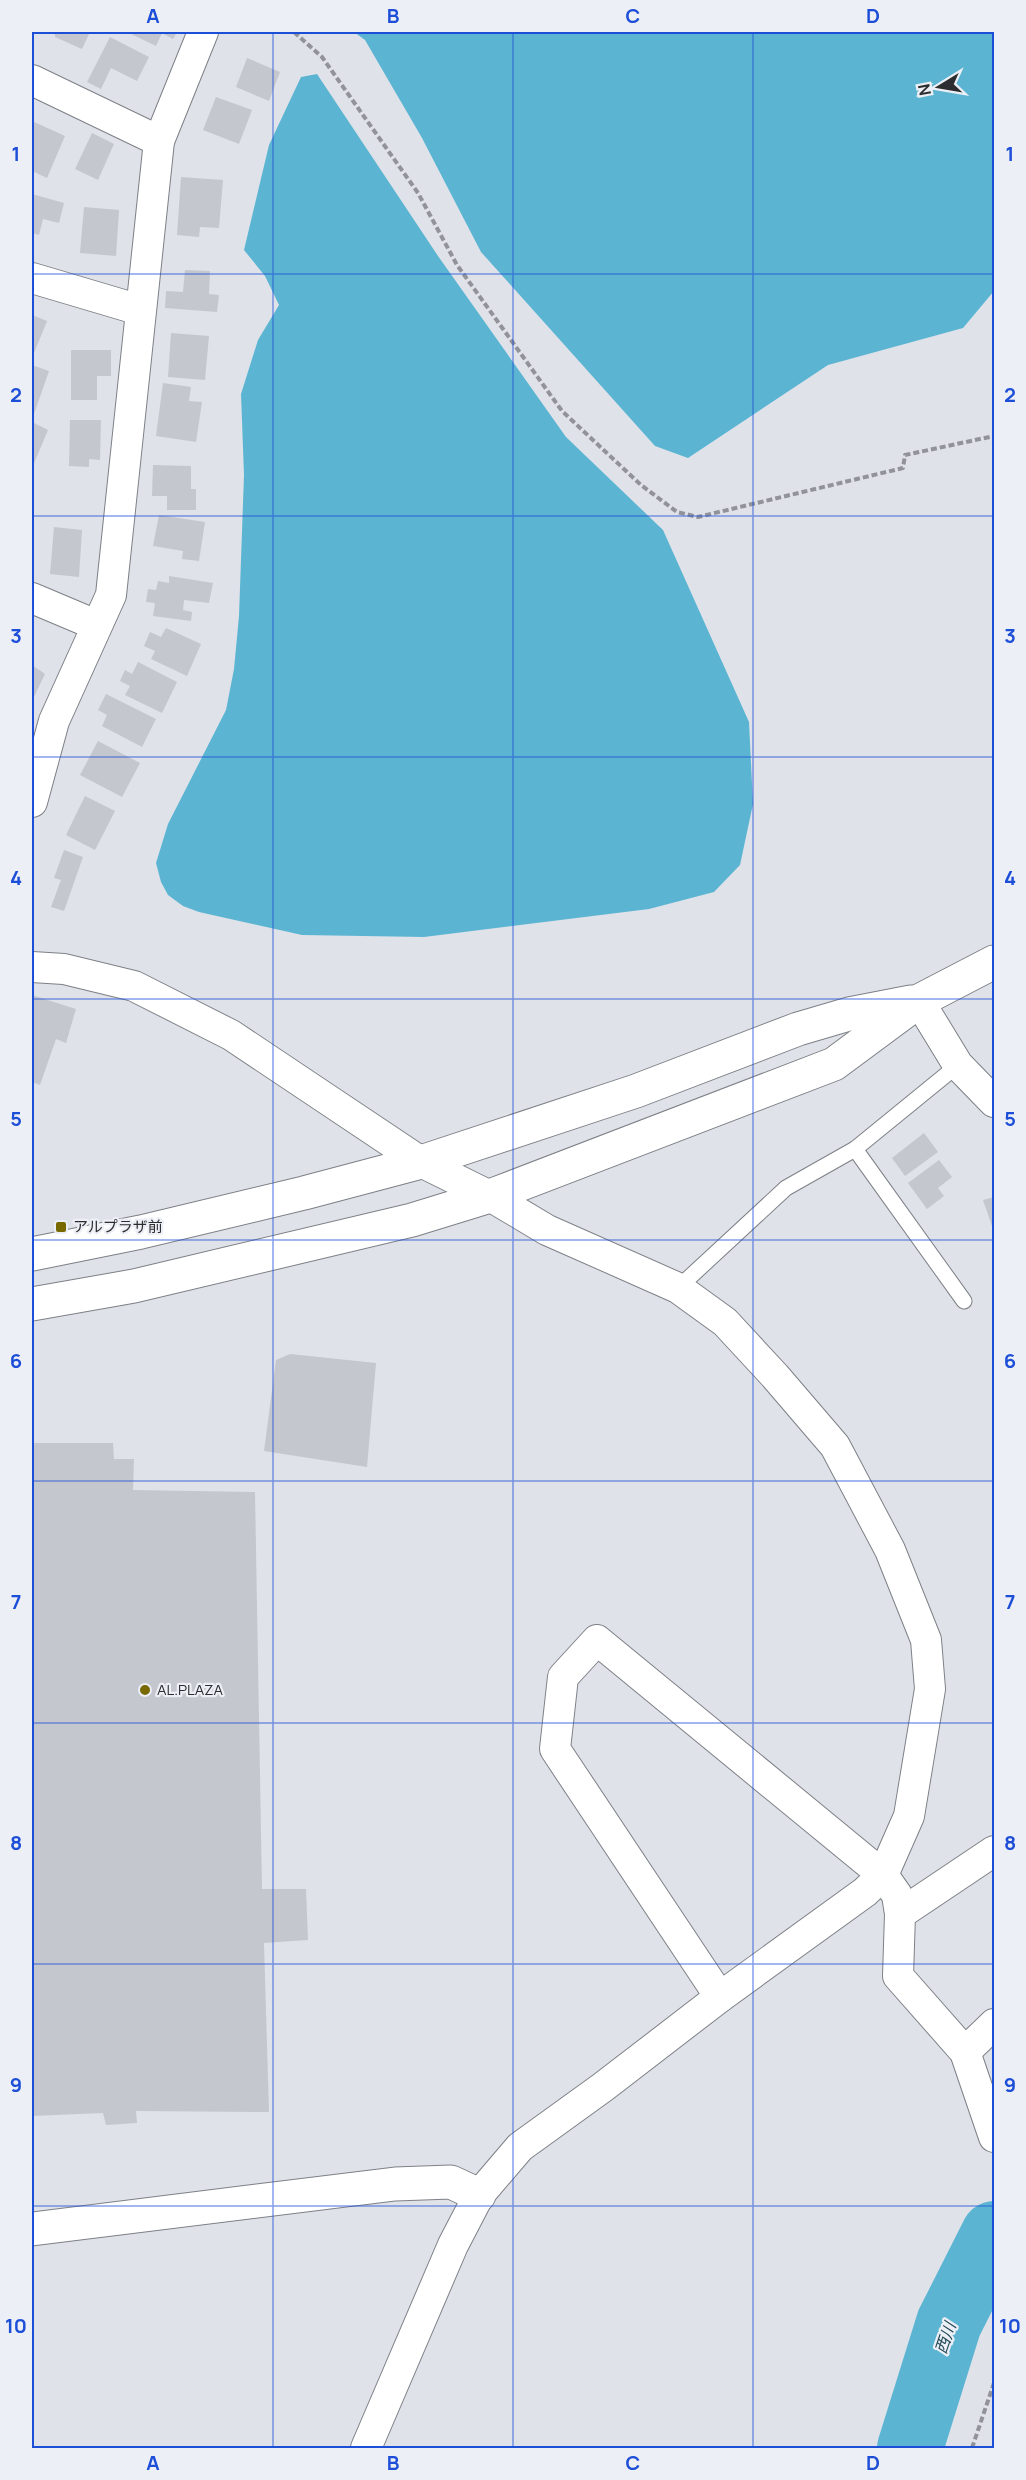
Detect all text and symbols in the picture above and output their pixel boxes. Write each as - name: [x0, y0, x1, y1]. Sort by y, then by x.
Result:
- text: A: [146, 2, 160, 29]
- text: B: [387, 2, 400, 29]
- text: C: [626, 2, 640, 29]
- text: D: [866, 2, 880, 29]
- north arrow: [909, 57, 969, 117]
- text: N: [912, 82, 936, 98]
- text: 1: [12, 140, 20, 167]
- text: 1: [1006, 140, 1014, 167]
- text: 2: [10, 381, 22, 408]
- text: 2: [1004, 381, 1016, 408]
- text: 3: [10, 622, 22, 649]
- text: 3: [1004, 622, 1016, 649]
- text: 4: [10, 864, 22, 891]
- text: 4: [1004, 864, 1016, 891]
- text: 5: [10, 1105, 22, 1132]
- text: 5: [1004, 1105, 1016, 1132]
- place label: アルプラザ前: [73, 1216, 163, 1237]
- marker: アルプラザ前: [54, 1220, 68, 1234]
- text: 6: [10, 1347, 22, 1374]
- text: 6: [1004, 1347, 1016, 1374]
- text: 7: [11, 1588, 21, 1615]
- text: 7: [1005, 1588, 1015, 1615]
- place label: AL.PLAZA: [157, 1679, 223, 1700]
- marker: AL.PLAZA: [138, 1683, 152, 1697]
- text: 8: [10, 1829, 22, 1856]
- text: 8: [1004, 1829, 1016, 1856]
- text: 9: [10, 2071, 22, 2098]
- text: 9: [1004, 2071, 1016, 2098]
- text: 10: [5, 2312, 27, 2339]
- text: 10: [999, 2312, 1021, 2339]
- water label: 西川: [929, 2317, 961, 2357]
- text: A: [146, 2449, 160, 2476]
- text: B: [387, 2449, 400, 2476]
- text: C: [626, 2449, 640, 2476]
- text: D: [866, 2449, 880, 2476]

